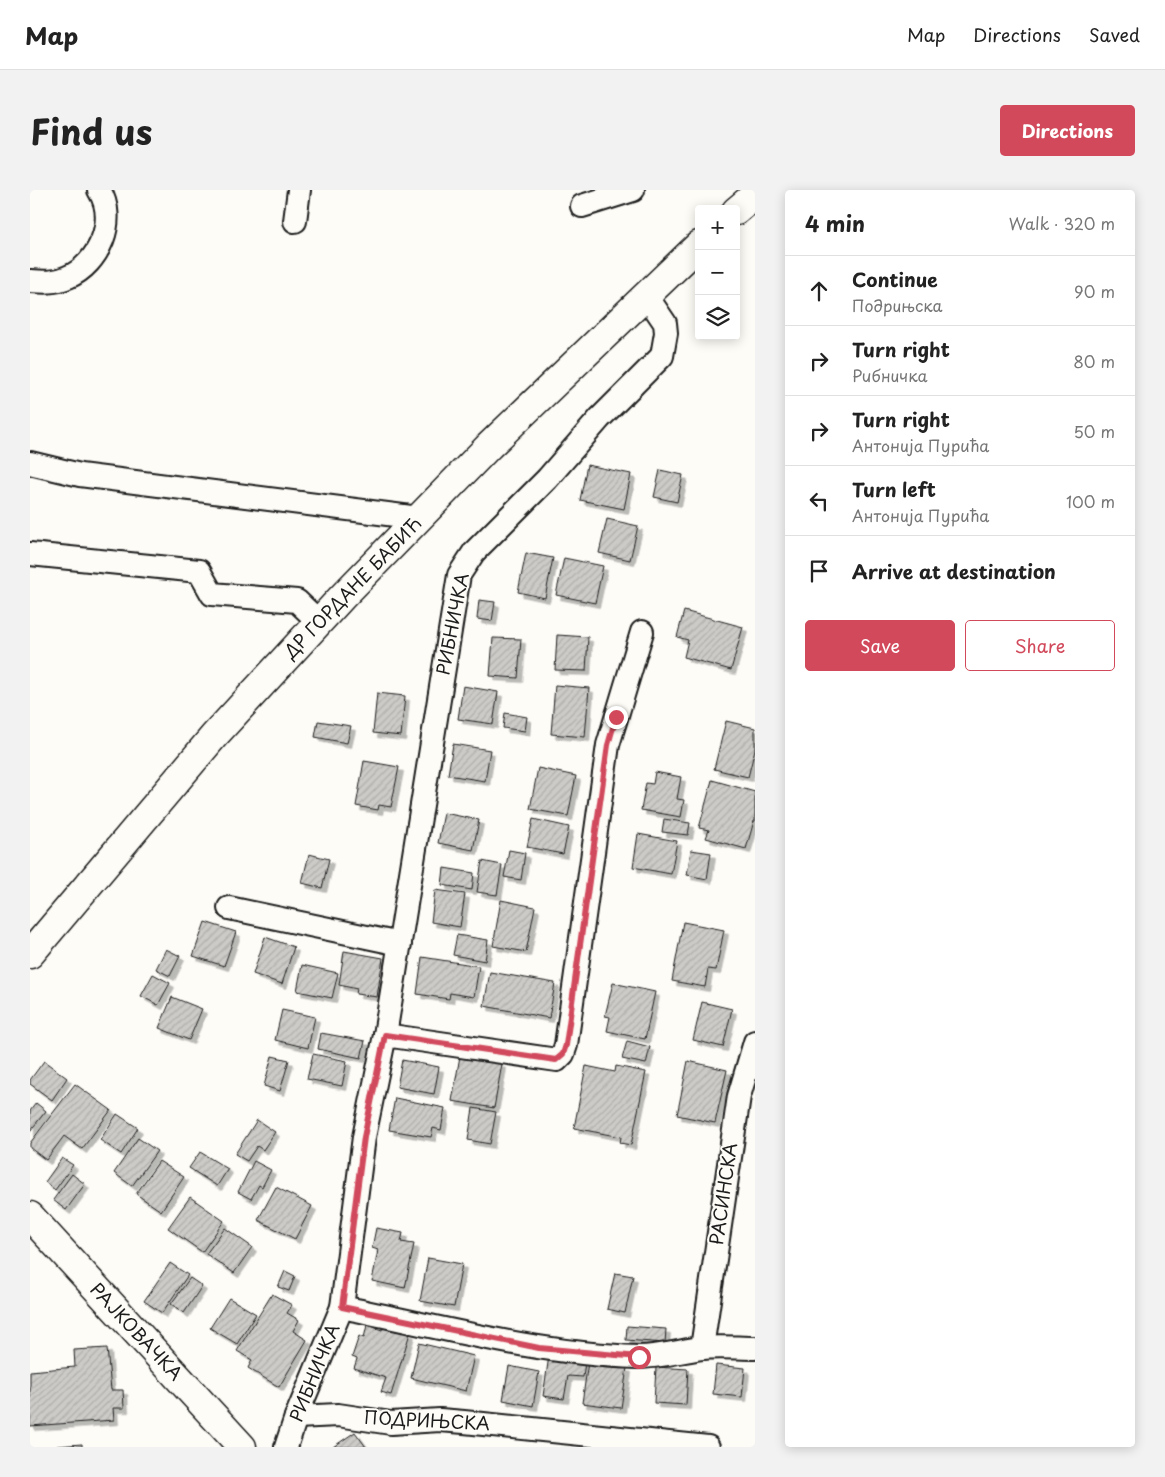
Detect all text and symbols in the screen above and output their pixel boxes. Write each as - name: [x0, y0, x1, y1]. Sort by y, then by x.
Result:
- text: Map: [25, 17, 78, 53]
- text: Map: [907, 21, 945, 48]
- text: Directions: [973, 21, 1061, 48]
- text: Saved: [1089, 21, 1140, 48]
- text: Find us: [30, 104, 152, 157]
- button: Directions: [1000, 105, 1135, 156]
- map controls: [695, 205, 740, 340]
- button: +: [695, 205, 740, 250]
- text: 4 min: [805, 207, 865, 239]
- text: Walk · 320 m: [1009, 211, 1115, 235]
- button: −: [695, 250, 740, 295]
- text: Continue: [852, 265, 938, 293]
- icon: ahead: [805, 277, 833, 305]
- text: 90 m: [1074, 279, 1115, 303]
- text: Подрињска: [852, 293, 943, 317]
- button: layers: [695, 295, 740, 340]
- text: Turn right: [852, 335, 950, 363]
- icon: right: [805, 347, 833, 375]
- text: 80 m: [1073, 349, 1115, 373]
- text: Рибничка: [852, 363, 928, 387]
- text: Turn right: [852, 405, 950, 433]
- icon: right: [805, 417, 833, 445]
- text: 50 m: [1074, 419, 1115, 443]
- text: Антонија Пурића: [852, 433, 989, 457]
- text: Turn left: [852, 475, 936, 503]
- icon: left: [805, 487, 833, 515]
- text: 100 m: [1066, 489, 1115, 513]
- text: Антонија Пурића: [852, 503, 989, 527]
- street label: ДР ГОРДАНЕ БАБИЋ: [276, 510, 427, 665]
- icon: arrive: [805, 557, 833, 585]
- text: Arrive at destination: [852, 557, 1056, 585]
- street label: РИБНИЧКА: [428, 570, 475, 677]
- button: Save: [805, 620, 955, 671]
- button: Share: [965, 620, 1115, 671]
- route end: [605, 706, 628, 729]
- street label: РАСИНСКА: [702, 1141, 743, 1247]
- street label: РАЈКОВАЧКА: [85, 1276, 190, 1386]
- street label: РИБНИЧКА: [282, 1319, 346, 1426]
- route start: [628, 1346, 651, 1369]
- street label: ПОДРИЊСКА: [363, 1403, 491, 1436]

